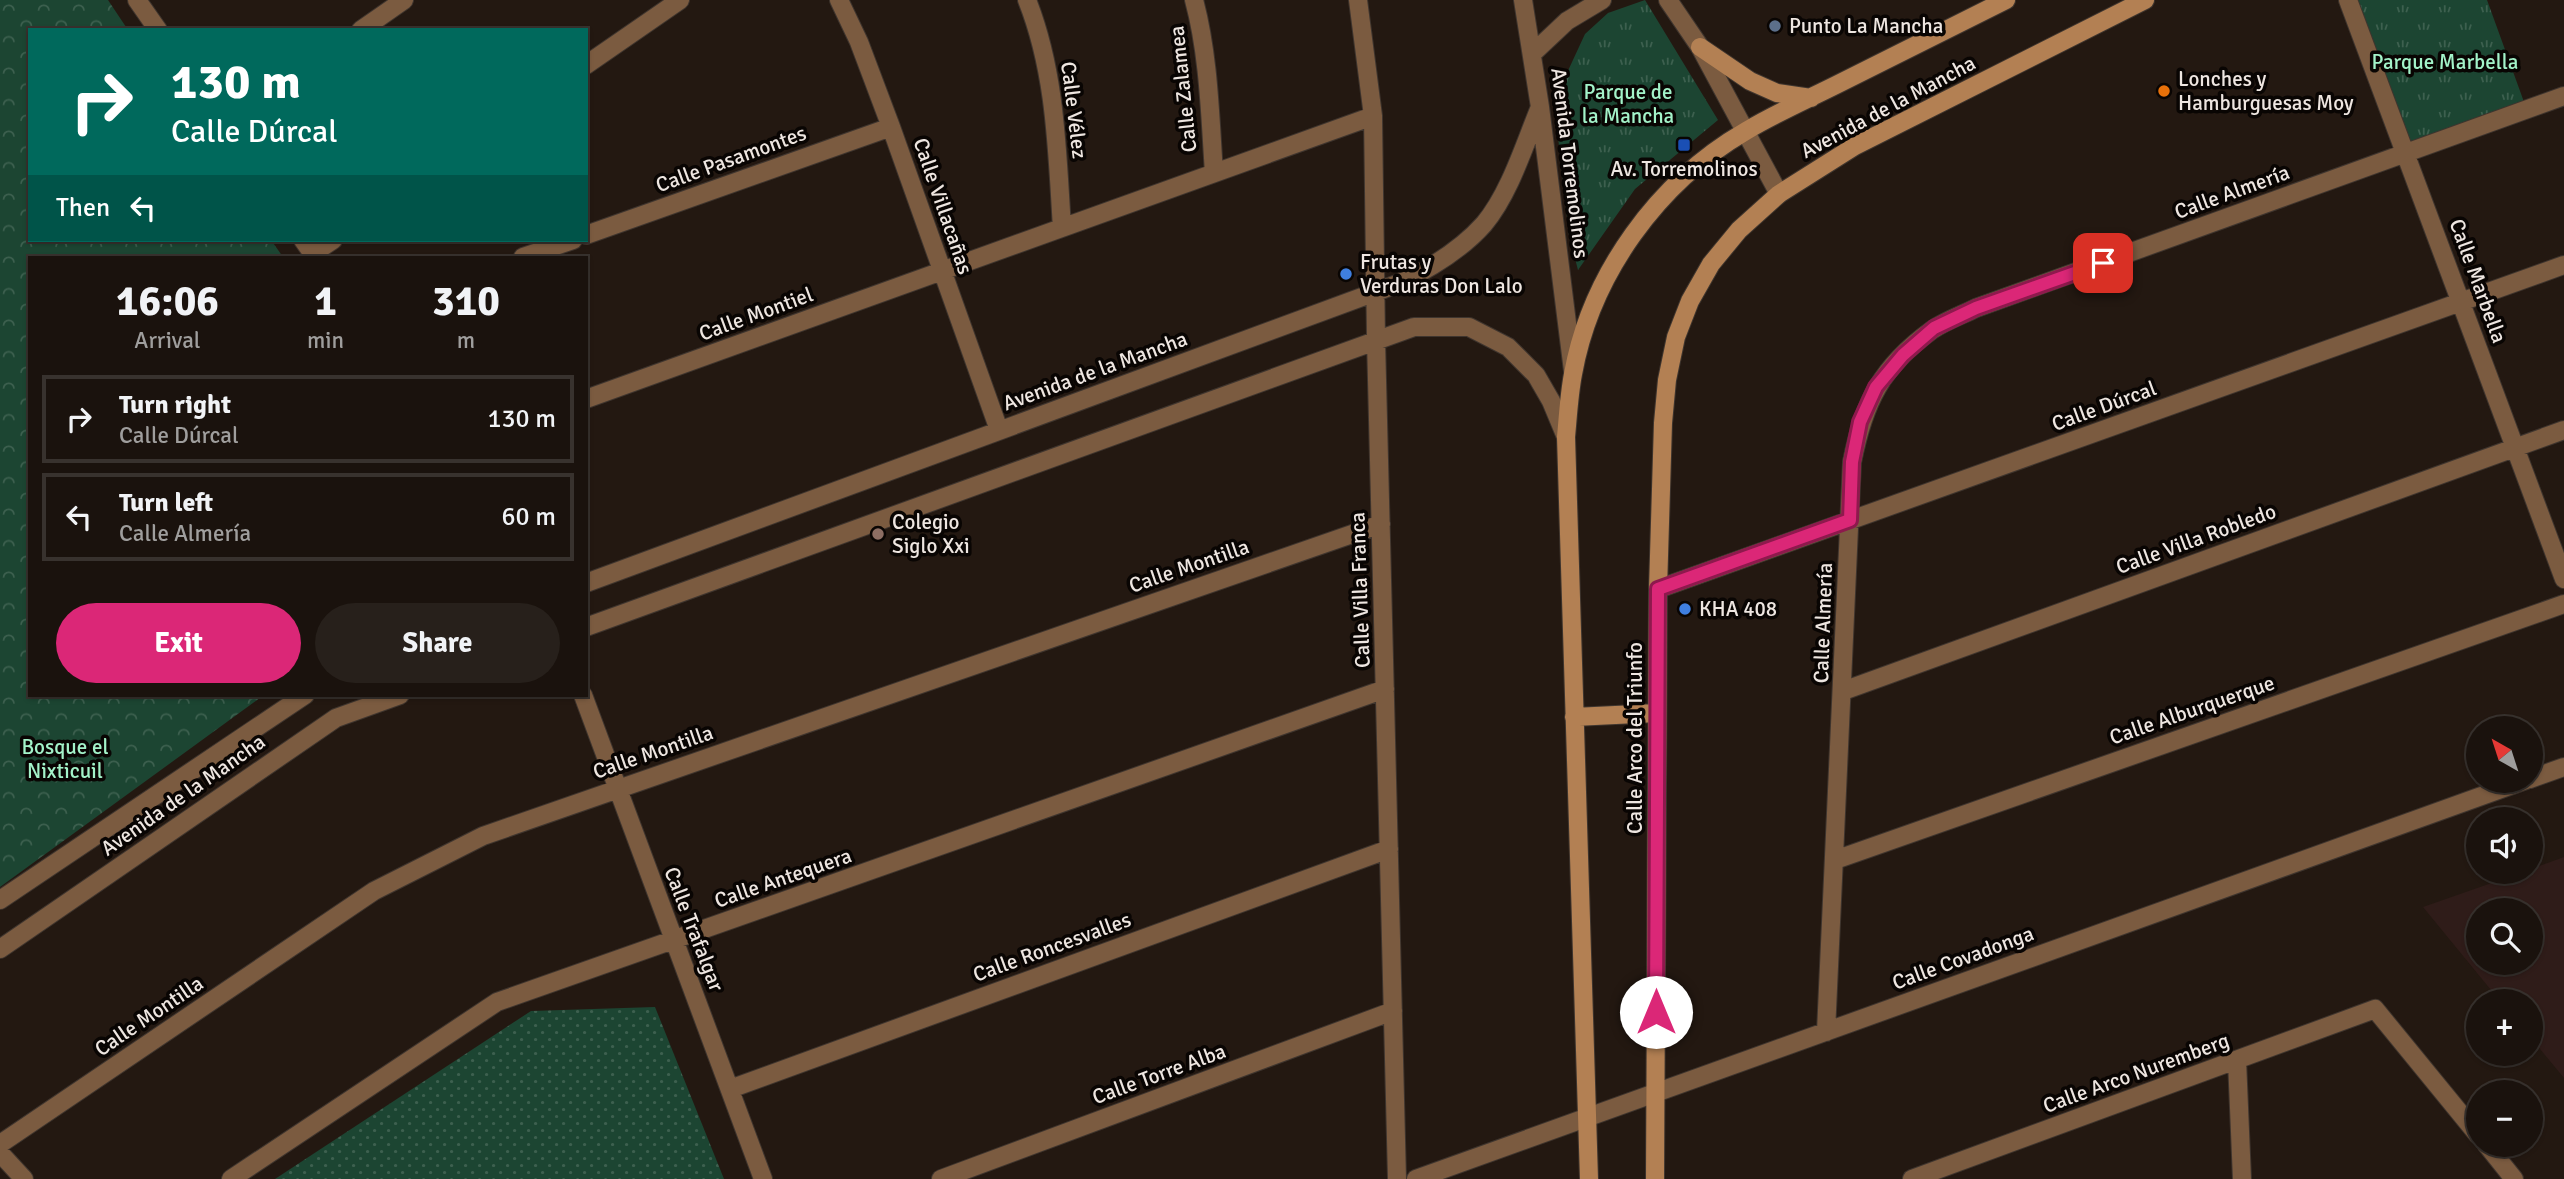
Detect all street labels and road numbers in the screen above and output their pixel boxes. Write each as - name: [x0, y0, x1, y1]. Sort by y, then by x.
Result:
- street label: Calle Zalamea: [1163, 24, 1203, 154]
- street label: Avenida de la Mancha: [1796, 50, 1980, 164]
- street label: Calle Vélez: [1055, 60, 1093, 160]
- street label: Avenida Torremolinos: [1545, 66, 1595, 260]
- street label: Calle Pasamontes: [652, 120, 810, 198]
- street label: Calle Villacañas: [908, 134, 978, 278]
- street label: Calle Almería: [2171, 159, 2293, 225]
- street label: Calle Marbella: [2444, 216, 2512, 346]
- street label: Calle Montiel: [695, 281, 817, 347]
- street label: Avenida de la Mancha: [999, 326, 1191, 416]
- street label: Calle Dúrcal: [2048, 375, 2160, 437]
- street label: Calle Villa Robledo: [2113, 498, 2279, 580]
- street label: Calle Villa Franca: [1344, 512, 1376, 668]
- street label: Calle Montilla: [1125, 533, 1253, 599]
- street label: Calle Almería: [1808, 562, 1838, 684]
- street label: Calle Arco del Triunfo: [1622, 642, 1648, 834]
- street label: Calle Alburquerque: [2106, 670, 2278, 750]
- street label: Calle Montilla: [589, 719, 717, 785]
- street label: Avenida de la Mancha: [96, 729, 270, 861]
- street label: Calle Antequera: [711, 842, 855, 914]
- street label: Calle Trafalgar: [658, 863, 730, 995]
- street label: Calle Roncesvalles: [969, 906, 1135, 988]
- street label: Calle Covadonga: [1889, 920, 2037, 996]
- street label: Calle Montilla: [90, 970, 208, 1062]
- street label: Calle Arco Nuremberg: [2039, 1027, 2233, 1119]
- street label: Calle Torre Alba: [1089, 1038, 1229, 1110]

